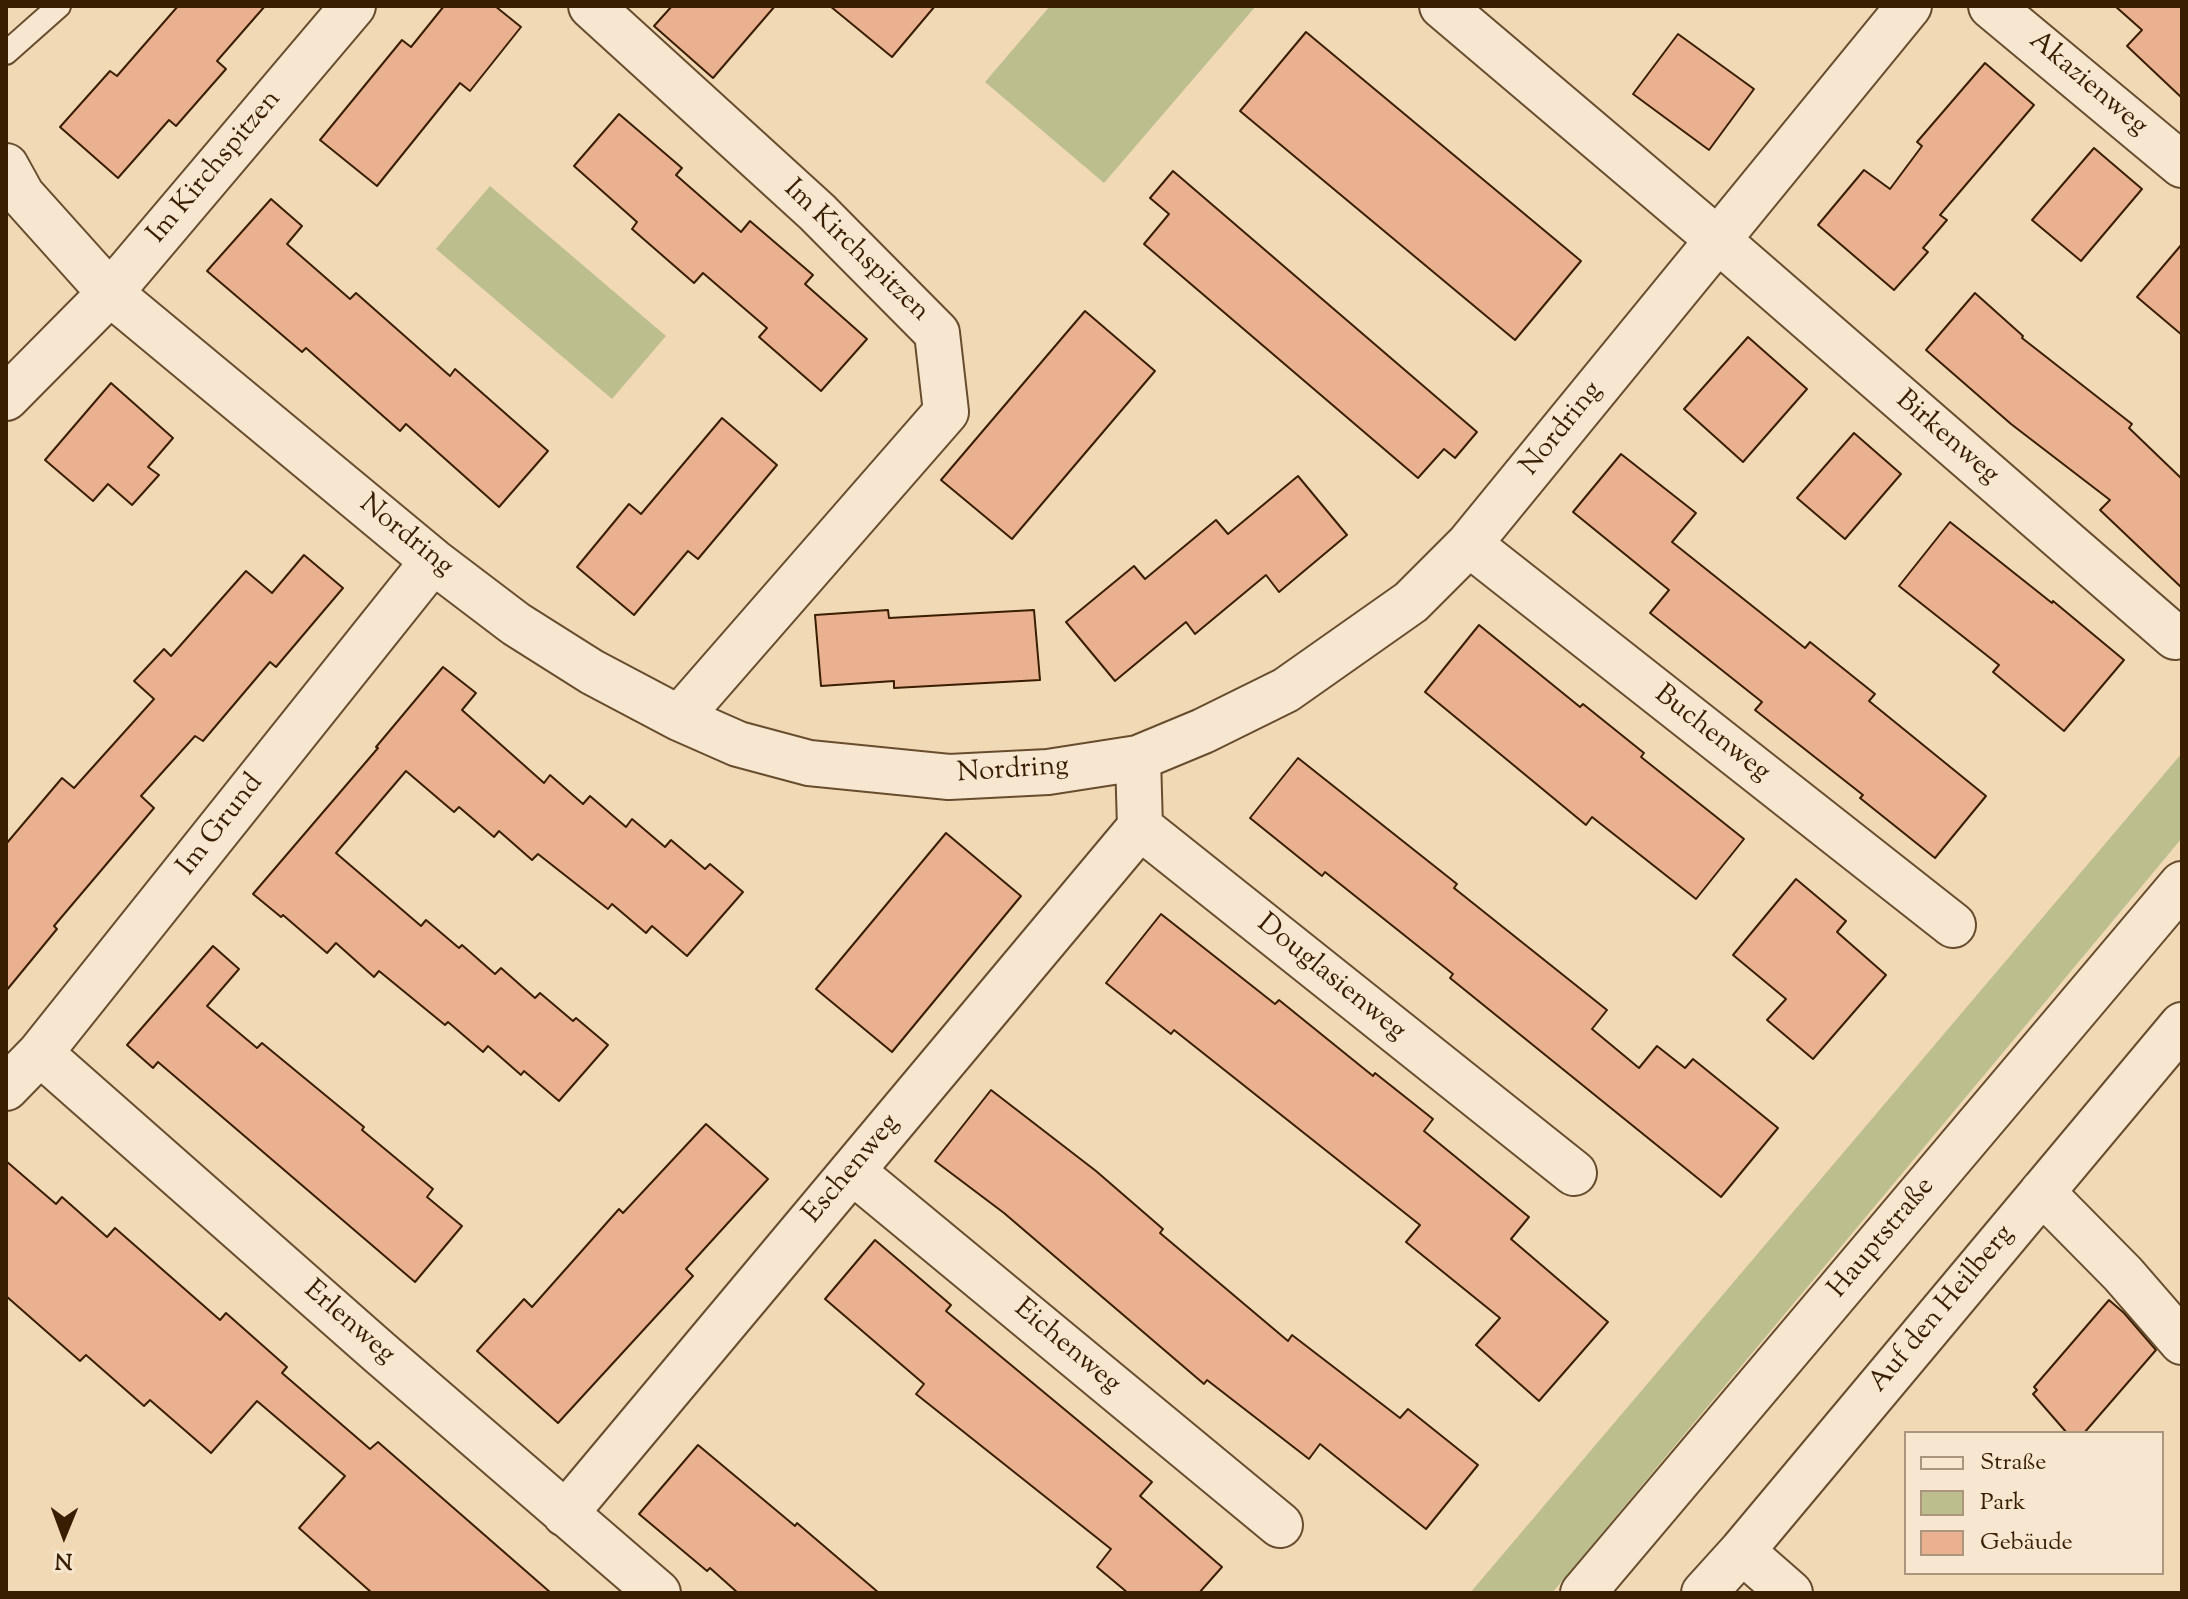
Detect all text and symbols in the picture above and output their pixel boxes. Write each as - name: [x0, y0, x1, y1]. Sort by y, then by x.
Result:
- street label: Akazienweg: [2021, 26, 2153, 144]
- street label: Im Kirchspitzen: [142, 84, 290, 252]
- street label: Im Kirchspitzen: [775, 174, 935, 330]
- street label: Nordring: [1515, 376, 1611, 484]
- street label: Birkenweg: [1887, 385, 2005, 493]
- street label: Nordring: [351, 489, 459, 585]
- street label: Buchenweg: [1646, 679, 1776, 791]
- street label: Nordring: [956, 751, 1070, 793]
- street label: Im Grund: [172, 768, 272, 884]
- street label: Douglasienweg: [1249, 909, 1411, 1049]
- street label: Eschenweg: [798, 1109, 908, 1231]
- street label: Hauptstraße: [1823, 1172, 1943, 1306]
- street label: Auf den Heilberg: [1863, 1219, 2023, 1401]
- street label: Erlenweg: [295, 1275, 401, 1373]
- street label: Eichenweg: [1006, 1294, 1126, 1402]
- legend: [1904, 1431, 2164, 1575]
- text: Straße: [1980, 1446, 2046, 1480]
- text: Park: [1980, 1486, 2026, 1520]
- north arrow: [24, 1495, 104, 1575]
- text: Gebäude: [1980, 1526, 2073, 1560]
- text: N: [55, 1543, 73, 1575]

